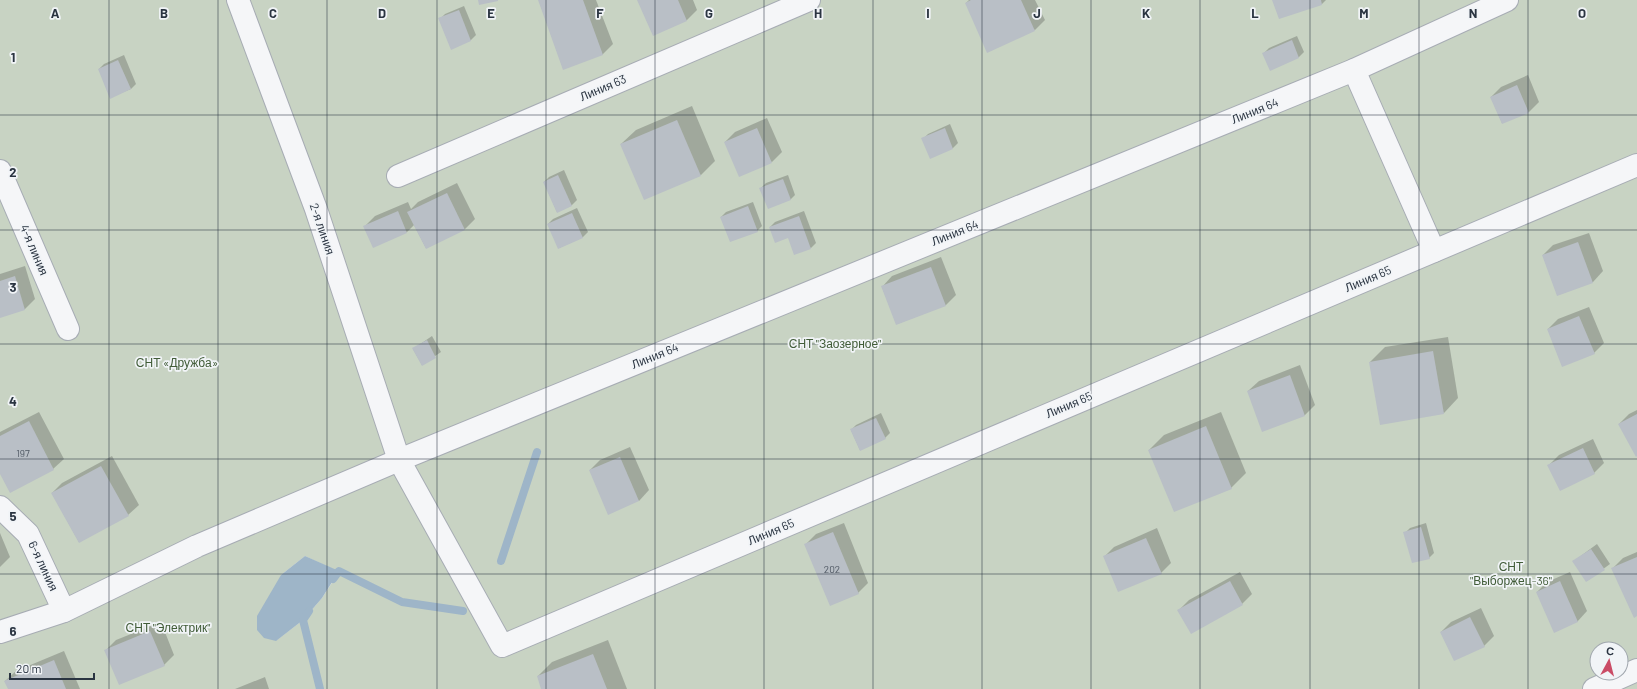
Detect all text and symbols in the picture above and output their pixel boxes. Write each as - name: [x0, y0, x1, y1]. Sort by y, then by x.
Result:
- text: A: [51, 5, 60, 21]
- text: B: [160, 5, 168, 21]
- text: C: [269, 5, 277, 21]
- text: D: [378, 5, 386, 21]
- text: E: [487, 5, 495, 21]
- text: F: [596, 5, 604, 21]
- text: G: [705, 5, 713, 21]
- text: H: [814, 5, 822, 21]
- text: I: [926, 5, 930, 21]
- text: J: [1033, 5, 1041, 21]
- text: K: [1142, 5, 1150, 21]
- text: L: [1251, 5, 1259, 21]
- text: M: [1359, 5, 1369, 21]
- text: N: [1469, 5, 1477, 21]
- text: O: [1578, 5, 1586, 21]
- text: 1: [11, 49, 15, 65]
- street label: Линия 63: [577, 71, 628, 103]
- street label: Линия 64: [1229, 94, 1280, 126]
- text: 2: [9, 164, 17, 180]
- street label: 2-я линия: [308, 201, 338, 256]
- street label: Линия 64: [929, 216, 980, 248]
- street label: 4-я линия: [18, 222, 52, 277]
- street label: Линия 65: [1342, 262, 1393, 294]
- text: 3: [9, 279, 17, 295]
- park label: СНТ "Заозерное": [789, 336, 881, 351]
- street label: Линия 64: [629, 339, 680, 371]
- park label: СНТ «Дружба»: [136, 355, 218, 370]
- street label: Линия 65: [1043, 388, 1094, 420]
- text: 4: [9, 393, 17, 409]
- house number: 197: [16, 447, 30, 459]
- text: 5: [9, 508, 17, 524]
- street label: Линия 65: [745, 515, 796, 547]
- street label: 6-я линия: [26, 538, 62, 593]
- park label: СНТ "Выборжец-36": [1470, 559, 1552, 588]
- house number: 202: [824, 563, 840, 575]
- park label: СНТ "Электрик": [126, 620, 210, 635]
- text: 6: [10, 623, 17, 639]
- north arrow: [1589, 641, 1629, 681]
- text: С: [1606, 644, 1615, 658]
- scale bar: [10, 655, 94, 681]
- text: 20 m: [16, 661, 42, 675]

